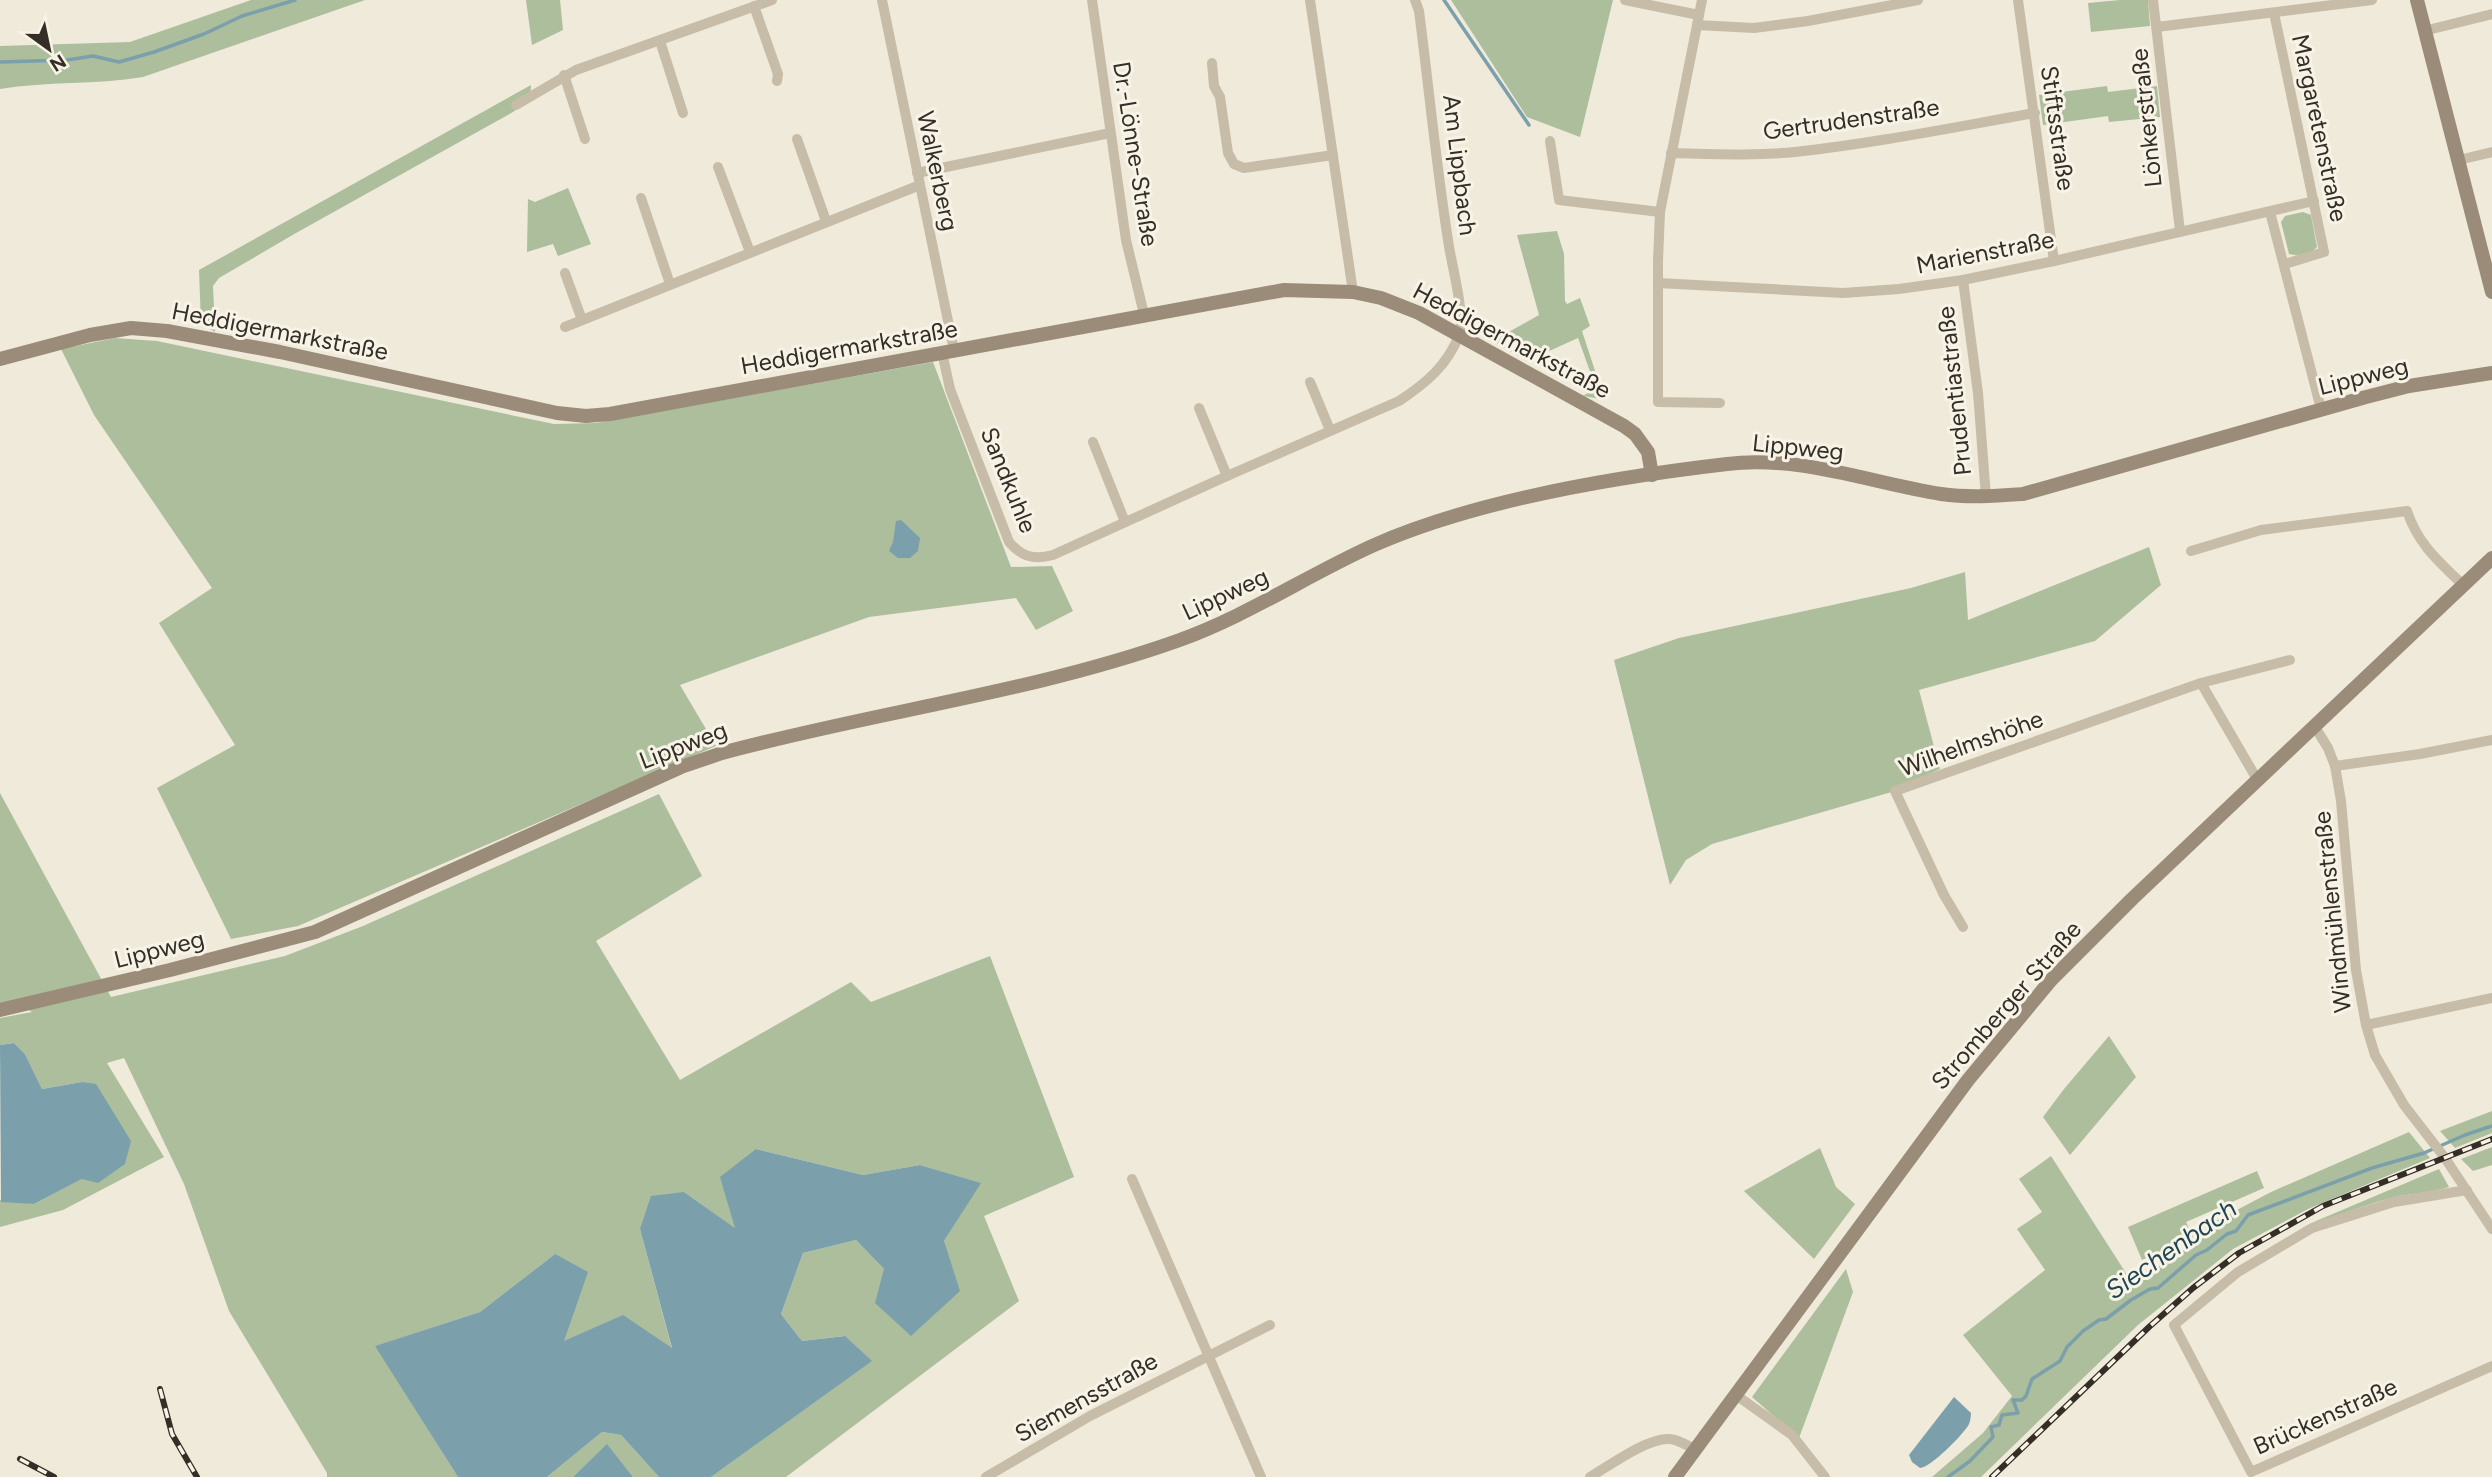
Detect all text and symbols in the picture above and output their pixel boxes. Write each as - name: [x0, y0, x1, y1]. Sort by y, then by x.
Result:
- north arrow: [14, 14, 84, 84]
- street label: Margaretenstraße: [2286, 32, 2354, 224]
- street label: Lönkerstraße: [2124, 47, 2168, 189]
- text: N: [46, 49, 70, 76]
- street label: Dr.-Lönne-Straße: [1107, 60, 1165, 248]
- street label: Stiftsstraße: [2035, 64, 2081, 192]
- street label: Gertrudenstraße: [1761, 92, 1941, 146]
- street label: Am Lippbach: [1437, 93, 1483, 237]
- street label: Walkerberg: [911, 109, 965, 233]
- street label: Marienstraße: [1914, 224, 2056, 280]
- street label: Heddigermarkstraße: [1408, 276, 1616, 404]
- street label: Heddigermarkstraße: [169, 296, 391, 366]
- street label: Prudentiastraße: [1931, 305, 1977, 477]
- street label: Heddigermarkstraße: [738, 314, 960, 380]
- street label: Lippweg: [2315, 351, 2411, 401]
- street label: Sandkuhle: [975, 423, 1043, 537]
- street label: Lippweg: [1751, 428, 1845, 466]
- street label: Lippweg: [1177, 561, 1273, 627]
- street label: Wilhelmshöhe: [1895, 704, 2047, 782]
- street label: Lippweg: [635, 715, 731, 775]
- street label: Windmühlenstraße: [2307, 810, 2357, 1014]
- street label: Stromberger Straße: [1925, 915, 2087, 1095]
- street label: Lippweg: [111, 924, 207, 974]
- water label: Siechenbach: [2099, 1192, 2243, 1306]
- street label: Siemensstraße: [1010, 1346, 1162, 1448]
- street label: Brückenstraße: [2249, 1371, 2401, 1461]

